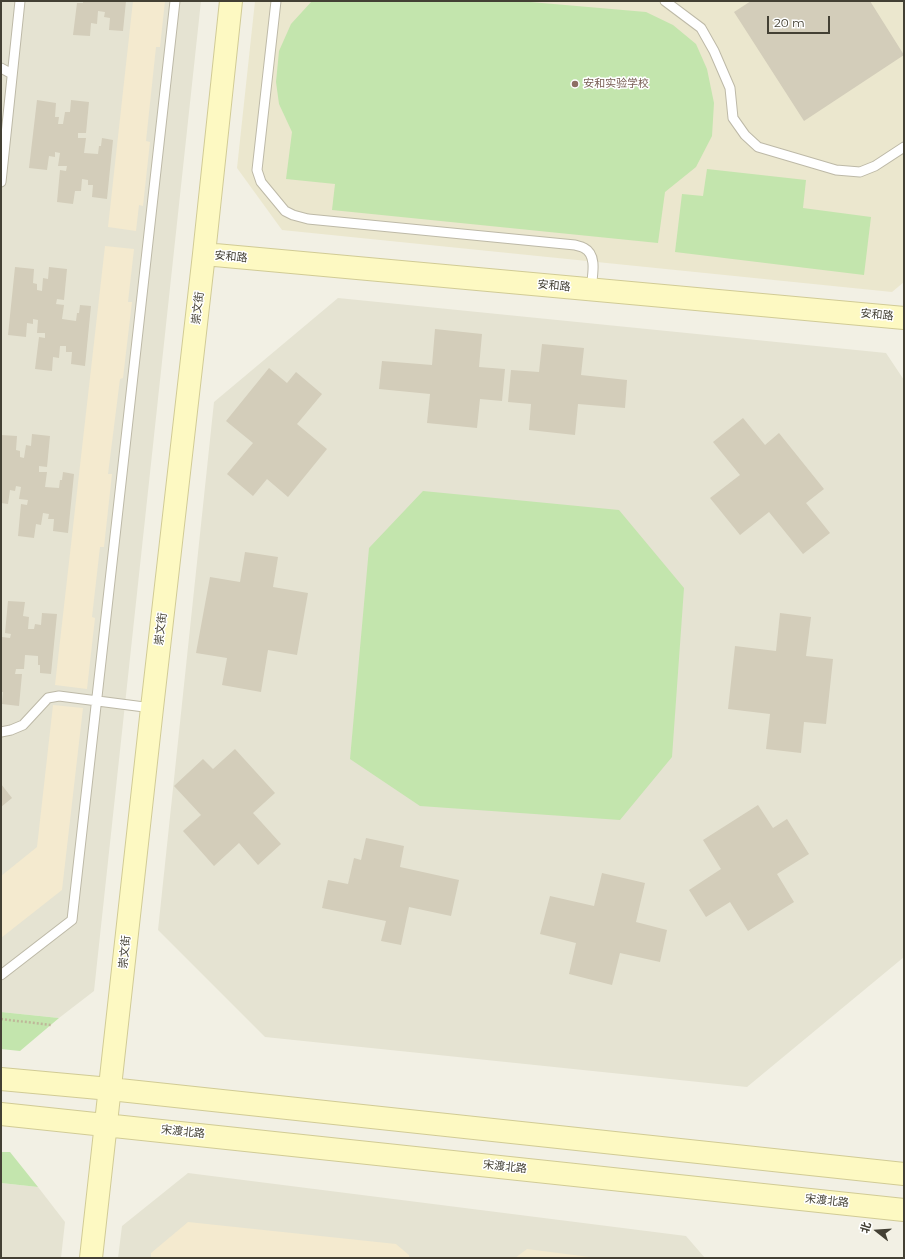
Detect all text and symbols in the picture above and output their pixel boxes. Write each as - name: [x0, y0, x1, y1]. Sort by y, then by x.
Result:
- scale bar: [769, 8, 832, 34]
- text: 20 m: [774, 15, 805, 30]
- place label: 安和实验学校: [583, 77, 649, 91]
- marker: 安和实验学校: [570, 79, 580, 89]
- street label: 安和路: [214, 249, 248, 265]
- street label: 安和路: [537, 278, 571, 294]
- street label: 崇文街: [189, 291, 207, 325]
- street label: 安和路: [860, 307, 894, 323]
- street label: 崇文街: [152, 612, 170, 646]
- street label: 崇文街: [117, 935, 133, 969]
- street label: 宋渡北路: [160, 1123, 206, 1141]
- street label: 宋渡北路: [482, 1158, 528, 1176]
- street label: 宋渡北路: [804, 1192, 850, 1210]
- north arrow: [857, 1211, 897, 1251]
- text: 北: [857, 1220, 874, 1235]

